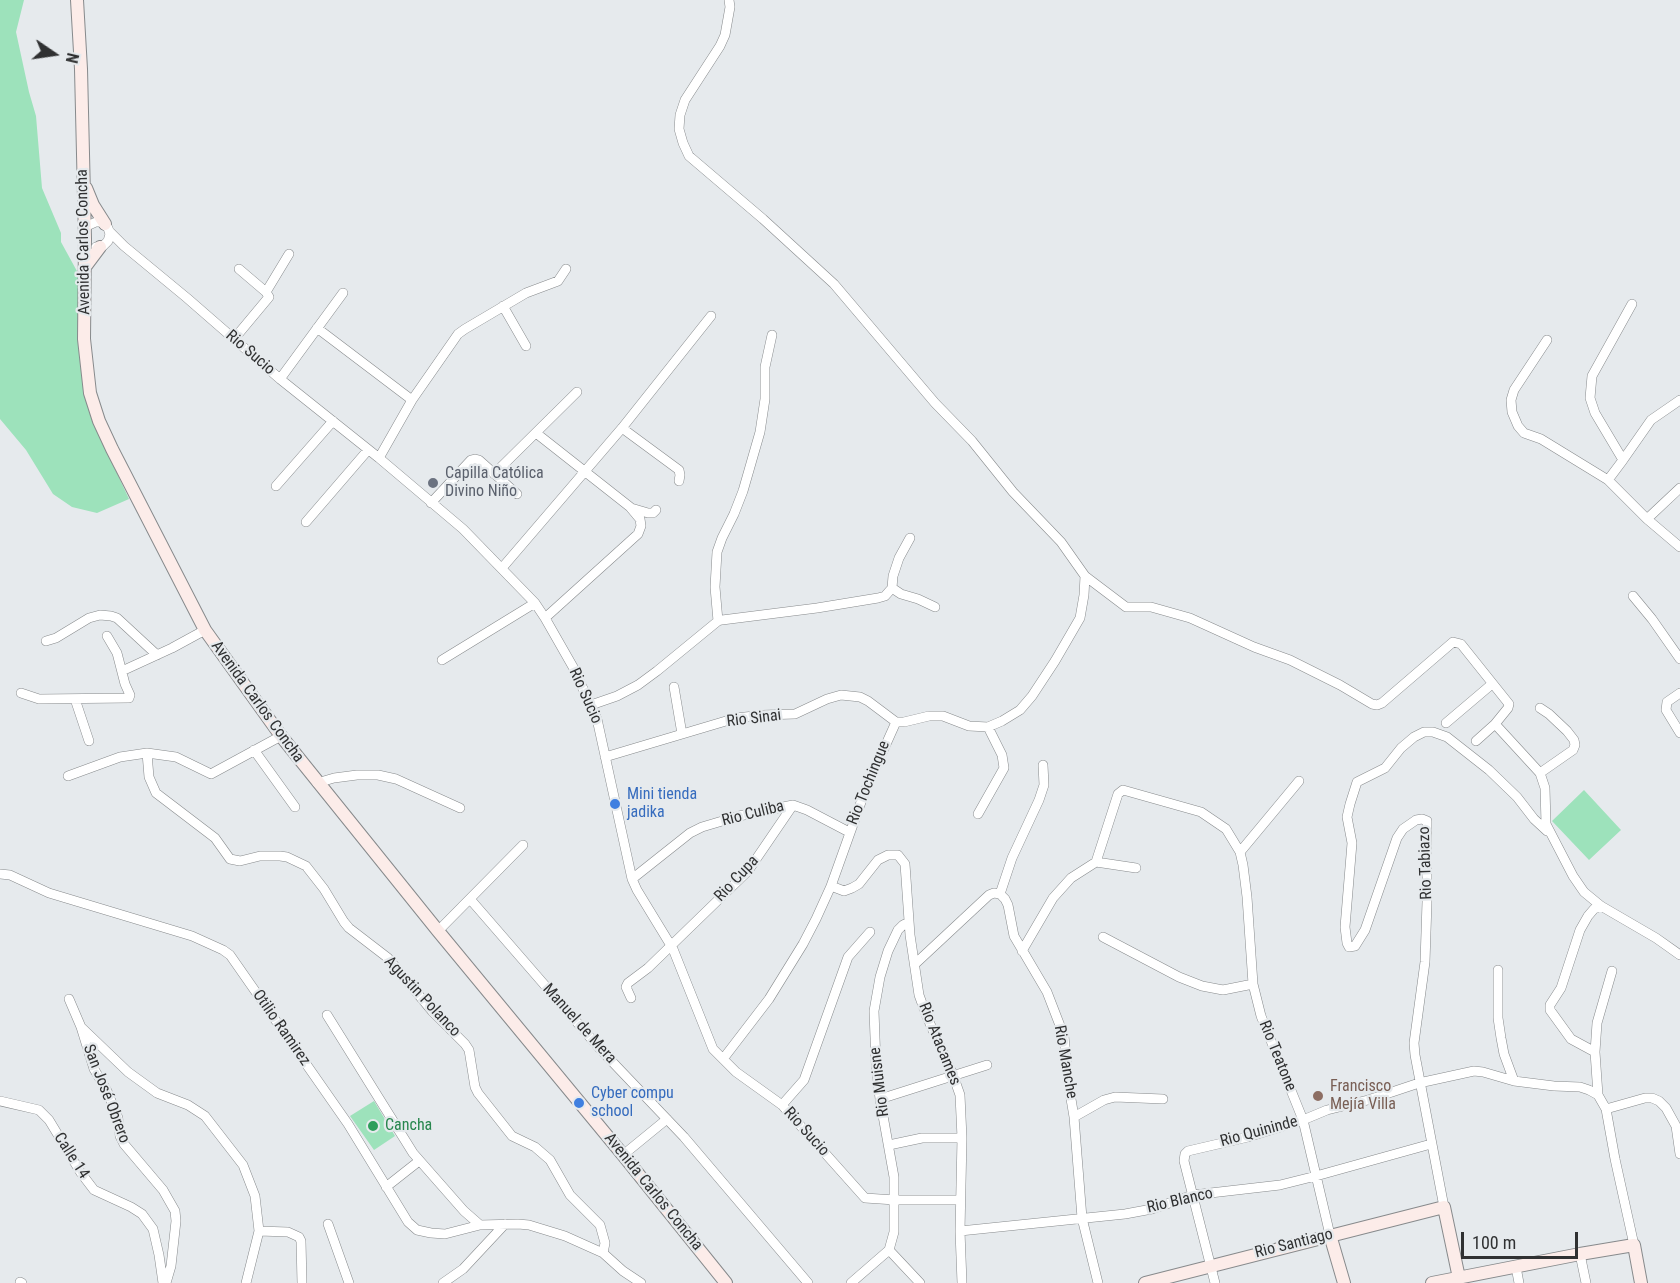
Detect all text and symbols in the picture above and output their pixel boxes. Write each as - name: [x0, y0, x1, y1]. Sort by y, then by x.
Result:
- north arrow: [24, 24, 84, 84]
- text: N: [62, 51, 82, 65]
- street label: Avenida Carlos Concha: [73, 169, 95, 315]
- street label: Rio Sucio: [221, 326, 279, 380]
- place label: Capilla Católica Divino Niño: [445, 464, 544, 502]
- marker: Capilla Católica Divino Niño: [426, 476, 440, 490]
- street label: Avenida Carlos Concha: [206, 637, 308, 767]
- street label: Rio Sucio: [564, 665, 606, 727]
- street label: Rio Sinai: [726, 706, 782, 732]
- street label: Rio Tochingue: [843, 738, 895, 828]
- place label: Mini tienda jadika: [627, 785, 697, 823]
- marker: Mini tienda jadika: [608, 797, 622, 811]
- street label: Rio Culiba: [720, 797, 786, 831]
- street label: Rio Tabiazo: [1415, 826, 1437, 900]
- street label: Rio Cupa: [711, 852, 763, 906]
- street label: Agustin Polanco: [380, 953, 464, 1041]
- street label: Manuel de Mera: [538, 980, 620, 1068]
- street label: Otilio Ramirez: [248, 986, 314, 1070]
- street label: Rio Atacames: [914, 1000, 964, 1088]
- street label: Rio Teatone: [1254, 1018, 1300, 1094]
- street label: Rio Manche: [1049, 1024, 1081, 1100]
- street label: San José Obrero: [78, 1042, 134, 1146]
- street label: Rio Muisne: [866, 1046, 894, 1118]
- place label: Francisco Mejía Villa: [1330, 1077, 1396, 1115]
- place label: Cyber compu school: [591, 1084, 674, 1122]
- marker: Francisco Mejía Villa: [1311, 1089, 1325, 1103]
- marker: Cyber compu school: [572, 1096, 586, 1110]
- street label: Rio Sucio: [779, 1104, 833, 1160]
- street label: Rio Quininde: [1218, 1112, 1300, 1152]
- place label: Cancha: [385, 1116, 432, 1136]
- marker: Cancha: [366, 1119, 380, 1133]
- street label: Calle 14: [49, 1129, 93, 1183]
- street label: Avenida Carlos Concha: [600, 1129, 706, 1255]
- street label: Rio Blanco: [1145, 1184, 1215, 1218]
- scale bar: [1464, 1220, 1581, 1258]
- street label: Rio Santiago: [1253, 1225, 1335, 1263]
- text: 100 m: [1472, 1232, 1516, 1253]

